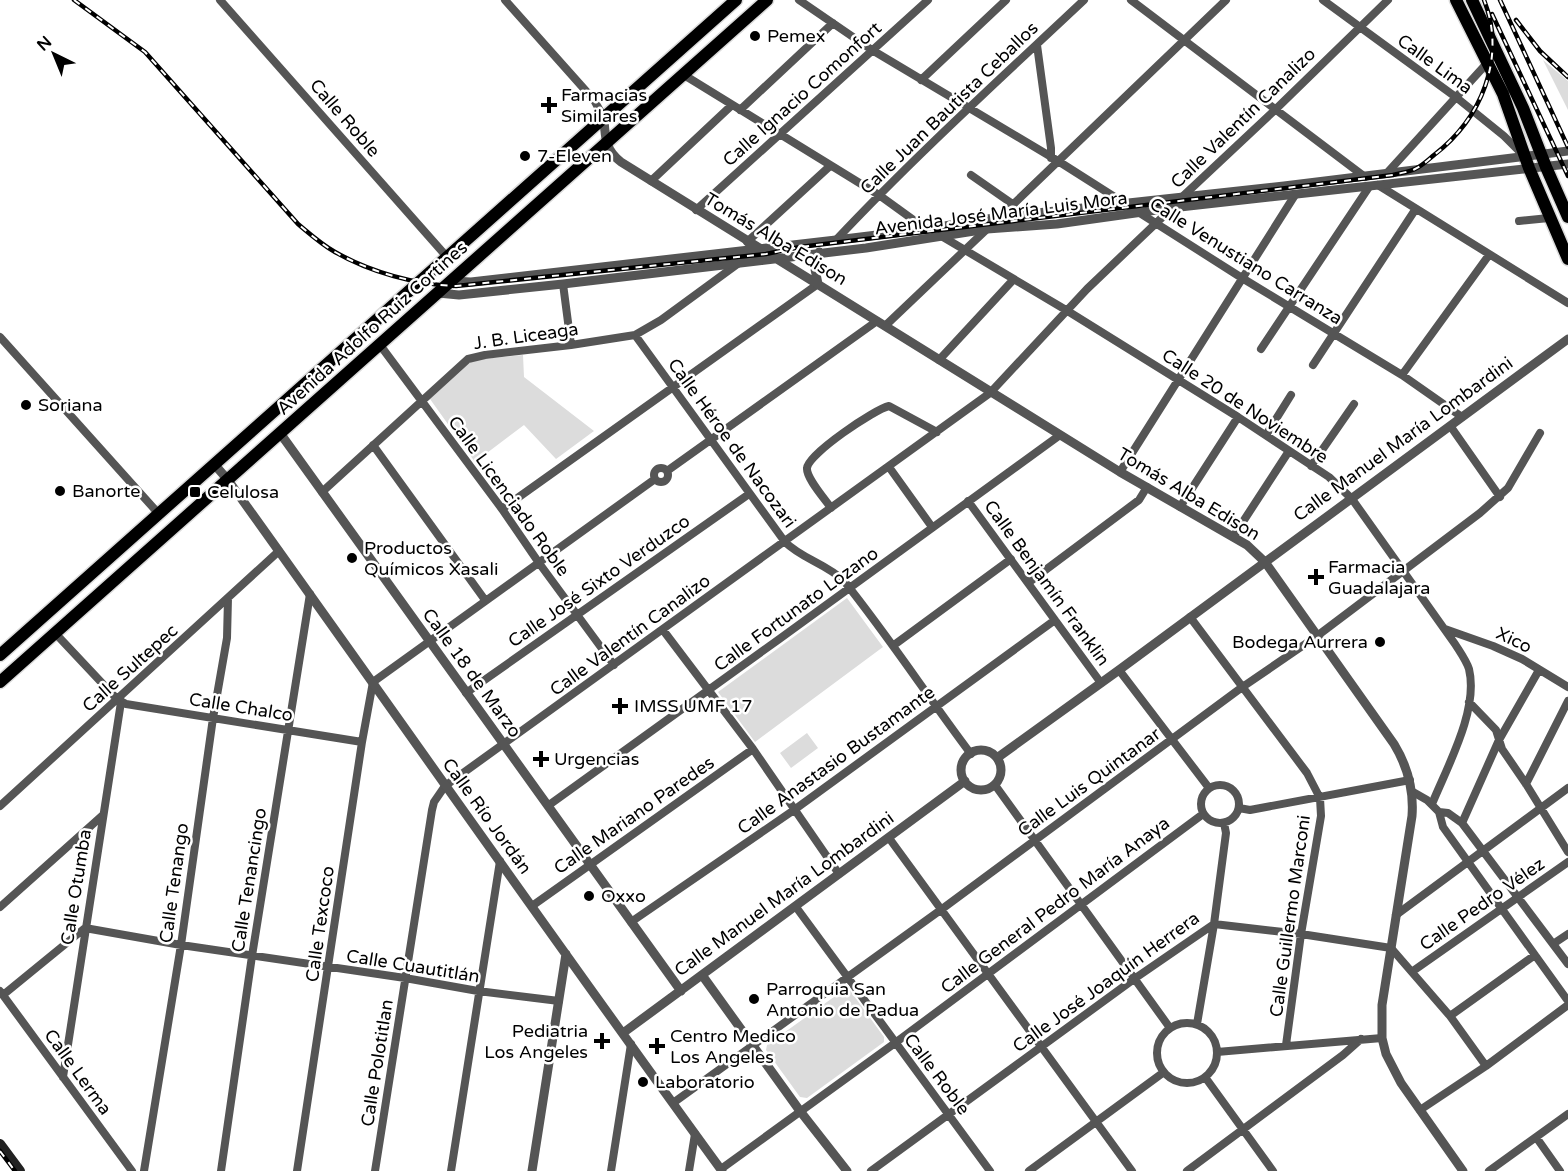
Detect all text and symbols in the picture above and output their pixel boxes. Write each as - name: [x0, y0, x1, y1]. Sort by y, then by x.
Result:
- street label: Calle Ignacio Comonfort: [718, 17, 886, 171]
- street label: Calle Juan Bautista Ceballos: [855, 17, 1043, 199]
- north arrow: [24, 24, 84, 84]
- place label: Pemex: [767, 25, 825, 47]
- marker: Pemex: [748, 29, 762, 43]
- street label: Calle Lima: [1393, 29, 1477, 99]
- text: N: [33, 32, 56, 55]
- street label: Calle Valentín Canalizo: [1166, 43, 1320, 193]
- street label: Calle Roble: [305, 74, 385, 162]
- place label: Farmacias Similares: [561, 84, 647, 127]
- marker: Farmacias Similares: [542, 98, 556, 112]
- place label: 7-Eleven: [537, 145, 612, 167]
- marker: 7-Eleven: [518, 149, 532, 163]
- street label: Avenida José María Luis Mora: [873, 187, 1129, 239]
- street label: Tomás Alba Edison: [701, 188, 851, 290]
- street label: Calle Venustiano Carranza: [1146, 193, 1346, 329]
- street label: Avenida Adolfo Ruíz Cortines: [272, 236, 472, 420]
- street label: J. B. Liceaga: [472, 318, 580, 354]
- street label: Calle 20 de Noviembre: [1158, 344, 1332, 468]
- street label: Calle Manuel María Lombardini: [1289, 352, 1517, 526]
- street label: Calle Héroe de Nacozari: [663, 354, 801, 532]
- place label: Soriana: [38, 394, 103, 416]
- marker: Soriana: [19, 398, 33, 412]
- street label: Calle Licenciado Roble: [443, 411, 575, 581]
- street label: Tomás Alba Edison: [1114, 443, 1264, 545]
- place label: Banorte: [72, 480, 140, 502]
- place label: Celulosa: [207, 481, 279, 503]
- marker: Banorte: [53, 484, 67, 498]
- marker: Celulosa: [188, 485, 202, 499]
- street label: Calle Benjamín Franklin: [979, 496, 1115, 670]
- street label: Calle José Sixto Verduzco: [504, 510, 694, 652]
- place label: Productos Químicos Xasali: [364, 537, 498, 580]
- street label: Calle Fortunato Lozano: [709, 542, 883, 676]
- marker: Productos Químicos Xasali: [345, 551, 359, 565]
- place label: Farmacia Guadalajara: [1328, 556, 1430, 599]
- street label: Calle Valentín Canalizo: [545, 569, 715, 701]
- marker: Farmacia Guadalajara: [1309, 570, 1323, 584]
- street label: Calle 18 de Marzo: [418, 604, 526, 742]
- street label: Calle Sultepec: [78, 619, 182, 717]
- street label: Xico: [1493, 622, 1535, 658]
- place label: Bodega Aurrera: [1232, 631, 1368, 653]
- marker: Bodega Aurrera: [1373, 635, 1387, 649]
- street label: Calle Anastasio Bustamante: [733, 681, 939, 839]
- street label: Calle Chalco: [187, 688, 295, 726]
- place label: IMSS UMF 17: [634, 695, 753, 717]
- marker: IMSS UMF 17: [611, 697, 629, 715]
- street label: Calle Luis Quintanar: [1013, 723, 1165, 841]
- place label: Urgencias: [554, 748, 639, 770]
- marker: Urgencias: [532, 750, 550, 768]
- street label: Calle Mariano Paredes: [550, 751, 718, 879]
- street label: Calle Río Jordán: [438, 754, 536, 878]
- street label: Calle Tenancingo: [227, 806, 271, 954]
- street label: Calle Manuel María Lombardini: [670, 807, 898, 981]
- street label: Calle General Pedro María Anaya: [936, 812, 1174, 998]
- street label: Calle Guillermo Marconi: [1265, 814, 1315, 1018]
- street label: Calle Tenango: [155, 822, 193, 944]
- street label: Calle Otumba: [56, 828, 96, 946]
- street label: Calle Pedro Vélez: [1415, 853, 1549, 955]
- street label: Calle Texcoco: [301, 865, 339, 983]
- place label: Oxxo: [601, 885, 646, 907]
- marker: Oxxo: [582, 889, 596, 903]
- street label: Calle José Joaquín Herrera: [1008, 907, 1204, 1057]
- street label: Calle Cuautitlán: [345, 945, 481, 987]
- place label: Parroquia San Antonio de Padua: [766, 978, 919, 1021]
- marker: Parroquia San Antonio de Padua: [747, 992, 761, 1006]
- street label: Calle Polotitlan: [356, 998, 398, 1128]
- place label: Pediatria Los Angeles: [484, 1020, 588, 1063]
- street label: Calle Lerma: [40, 1025, 116, 1119]
- place label: Centro Medico Los Angeles: [670, 1025, 796, 1068]
- street label: Calle Roble: [899, 1029, 975, 1119]
- marker: Pediatria Los Angeles: [593, 1032, 611, 1050]
- marker: Centro Medico Los Angeles: [648, 1037, 666, 1055]
- place label: Laboratorio: [655, 1071, 755, 1093]
- marker: Laboratorio: [636, 1075, 650, 1089]

